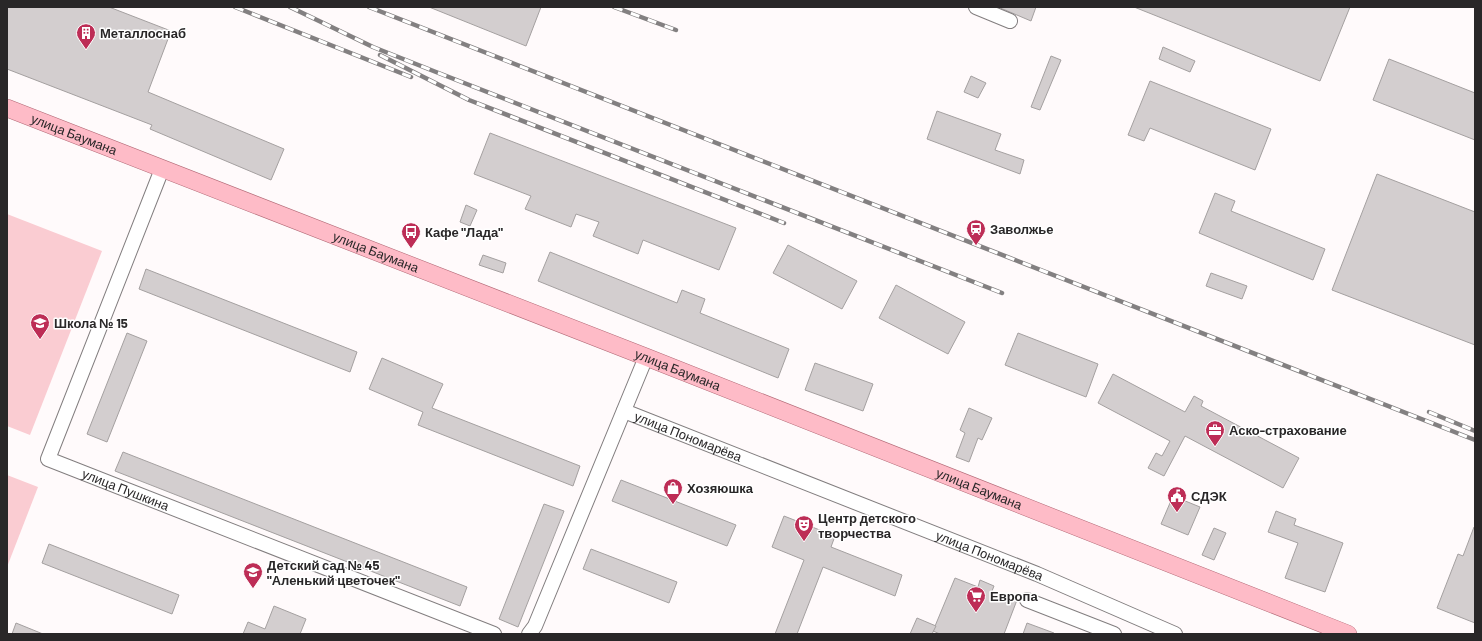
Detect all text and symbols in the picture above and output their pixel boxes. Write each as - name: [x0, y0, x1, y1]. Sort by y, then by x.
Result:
- building icon: Металлоснаб: [75, 22, 97, 50]
- place label: Металлоснаб: [100, 25, 186, 41]
- street label: улица Баумана: [29, 110, 120, 158]
- station icon: Заволжье: [965, 218, 987, 246]
- bus stop icon: Кафе "Лада": [400, 221, 422, 249]
- place label: Заволжье: [990, 221, 1054, 237]
- place label: Кафе "Лада": [425, 224, 503, 240]
- street label: улица Баумана: [331, 228, 422, 276]
- school or university icon: Школа № 15: [29, 312, 51, 340]
- place label: Школа № 15: [54, 315, 128, 331]
- street label: улица Баумана: [633, 345, 724, 394]
- street label: улица Пономарёва: [632, 408, 745, 465]
- office icon: Аско-страхование: [1204, 419, 1226, 447]
- place label: Аско-страхование: [1229, 422, 1347, 438]
- street label: улица Баумана: [934, 464, 1025, 513]
- street label: улица Пушкина: [80, 465, 172, 514]
- shop icon: Хозяюшка: [662, 477, 684, 505]
- place label: Хозяюшка: [687, 480, 754, 496]
- public building icon: СДЭК: [1166, 485, 1188, 513]
- place label: СДЭК: [1191, 488, 1227, 504]
- place label: Центр детского творчества: [818, 510, 916, 541]
- theatre icon: Центр детского творчества: [793, 514, 815, 542]
- street label: улица Пономарёва: [934, 527, 1046, 584]
- place label: Детский сад № 45 "Аленький цветочек": [267, 557, 400, 588]
- school or university icon: Детский сад № 45 "Аленький цветочек": [242, 561, 264, 589]
- supermarket icon: Европа: [965, 585, 987, 613]
- place label: Европа: [990, 588, 1038, 604]

